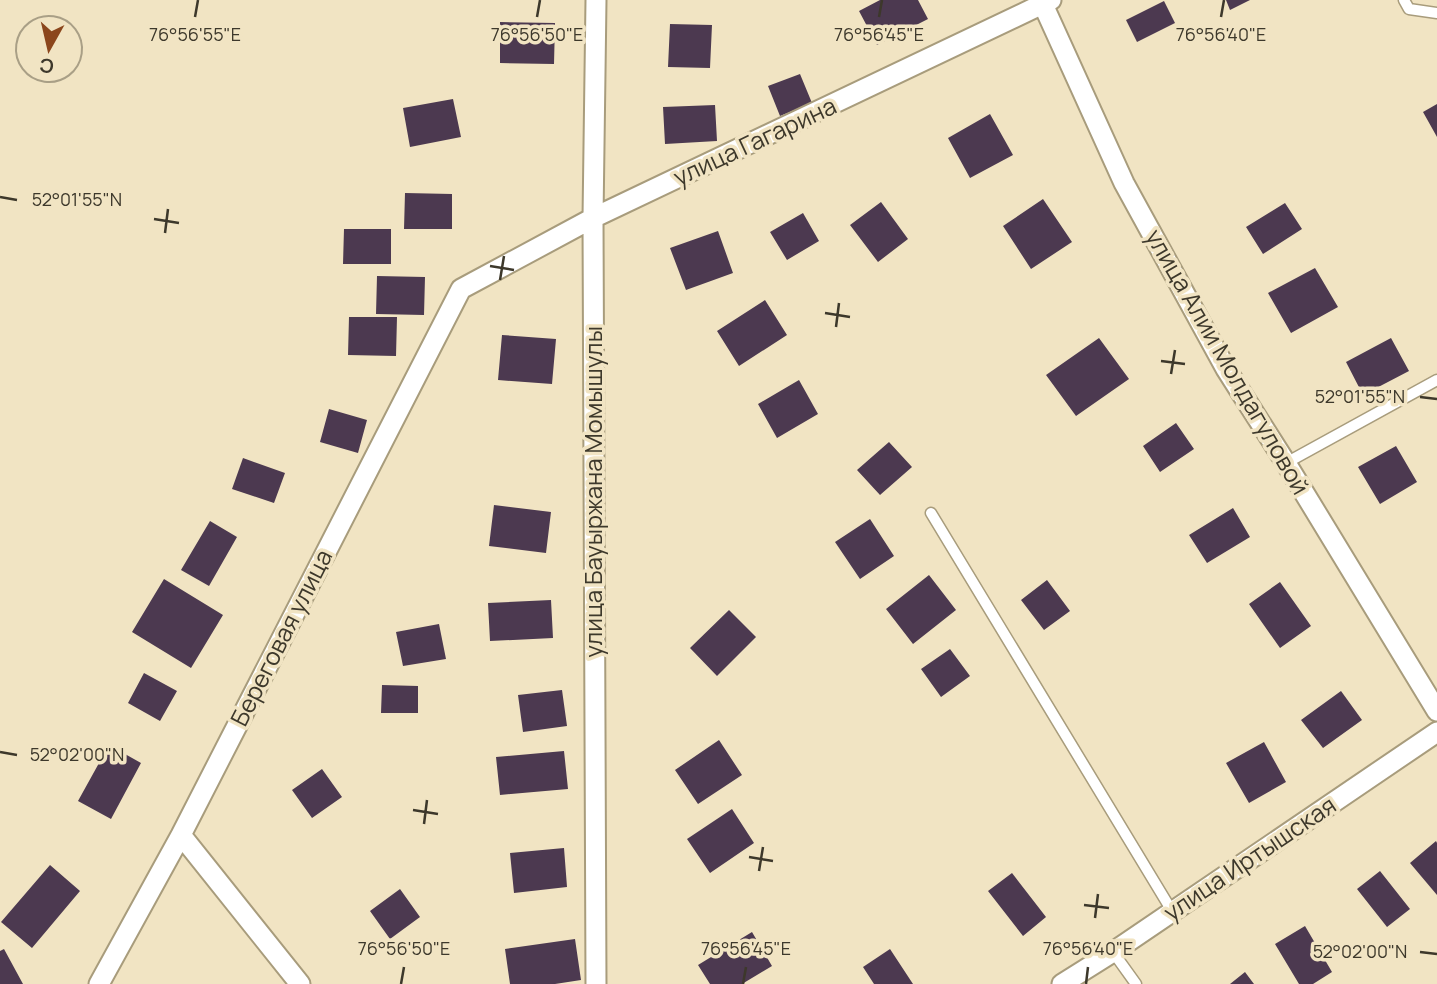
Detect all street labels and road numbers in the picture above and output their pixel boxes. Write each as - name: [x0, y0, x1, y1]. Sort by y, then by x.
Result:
- street label: улица Гагарина: [667, 88, 841, 193]
- street label: улица Алии Молдагуловой: [1139, 222, 1318, 500]
- street label: улица Бауыржана Момышулы: [576, 326, 609, 658]
- street label: Береговая улица: [222, 543, 339, 731]
- street label: улица Иртышская: [1156, 788, 1342, 928]

